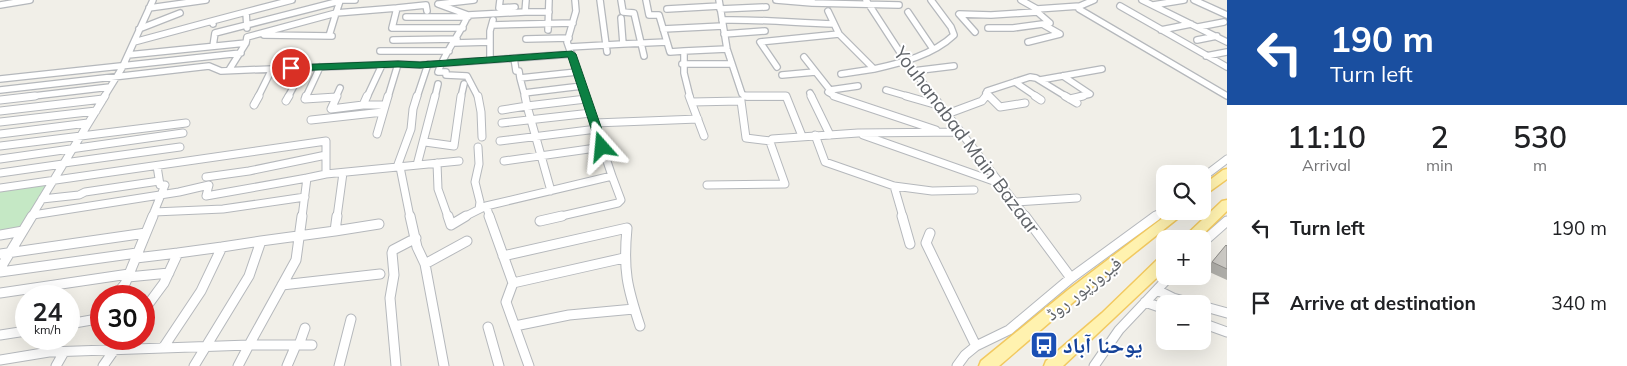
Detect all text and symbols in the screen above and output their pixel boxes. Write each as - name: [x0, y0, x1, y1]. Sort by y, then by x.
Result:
- text: 190 m: [1330, 17, 1434, 61]
- icon: left: [1247, 20, 1312, 85]
- street label: Youhanabad Main Bazaar: [888, 41, 1045, 238]
- pin: [270, 47, 312, 89]
- icon: arrive: [277, 54, 305, 82]
- text: Turn left: [1330, 60, 1413, 88]
- text: 11:10: [1287, 118, 1366, 156]
- text: 2: [1431, 118, 1449, 156]
- text: 530: [1513, 118, 1567, 156]
- position arrow: [575, 120, 627, 172]
- text: Arrival: [1302, 155, 1351, 175]
- text: min: [1426, 155, 1453, 175]
- text: m: [1533, 155, 1547, 175]
- map controls: [1156, 165, 1211, 350]
- button: search: [1156, 165, 1211, 220]
- icon: left: [1247, 214, 1275, 242]
- text: Turn left: [1290, 216, 1365, 240]
- text: 190 m: [1551, 216, 1607, 240]
- button: +: [1156, 230, 1211, 285]
- street label: فیروزپور روڈ: [1040, 251, 1126, 325]
- speed limit sign: 30: [90, 285, 155, 350]
- icon: arrive: [1247, 289, 1275, 317]
- text: Arrive at destination: [1290, 291, 1476, 315]
- text: 340 m: [1551, 291, 1607, 315]
- button: −: [1156, 295, 1211, 350]
- text: 24: [32, 296, 63, 327]
- text: km/h: [34, 322, 61, 337]
- bus stop icon: یوحنا آباد: [1029, 330, 1059, 360]
- place label: یوحنا آباد: [1063, 331, 1143, 359]

